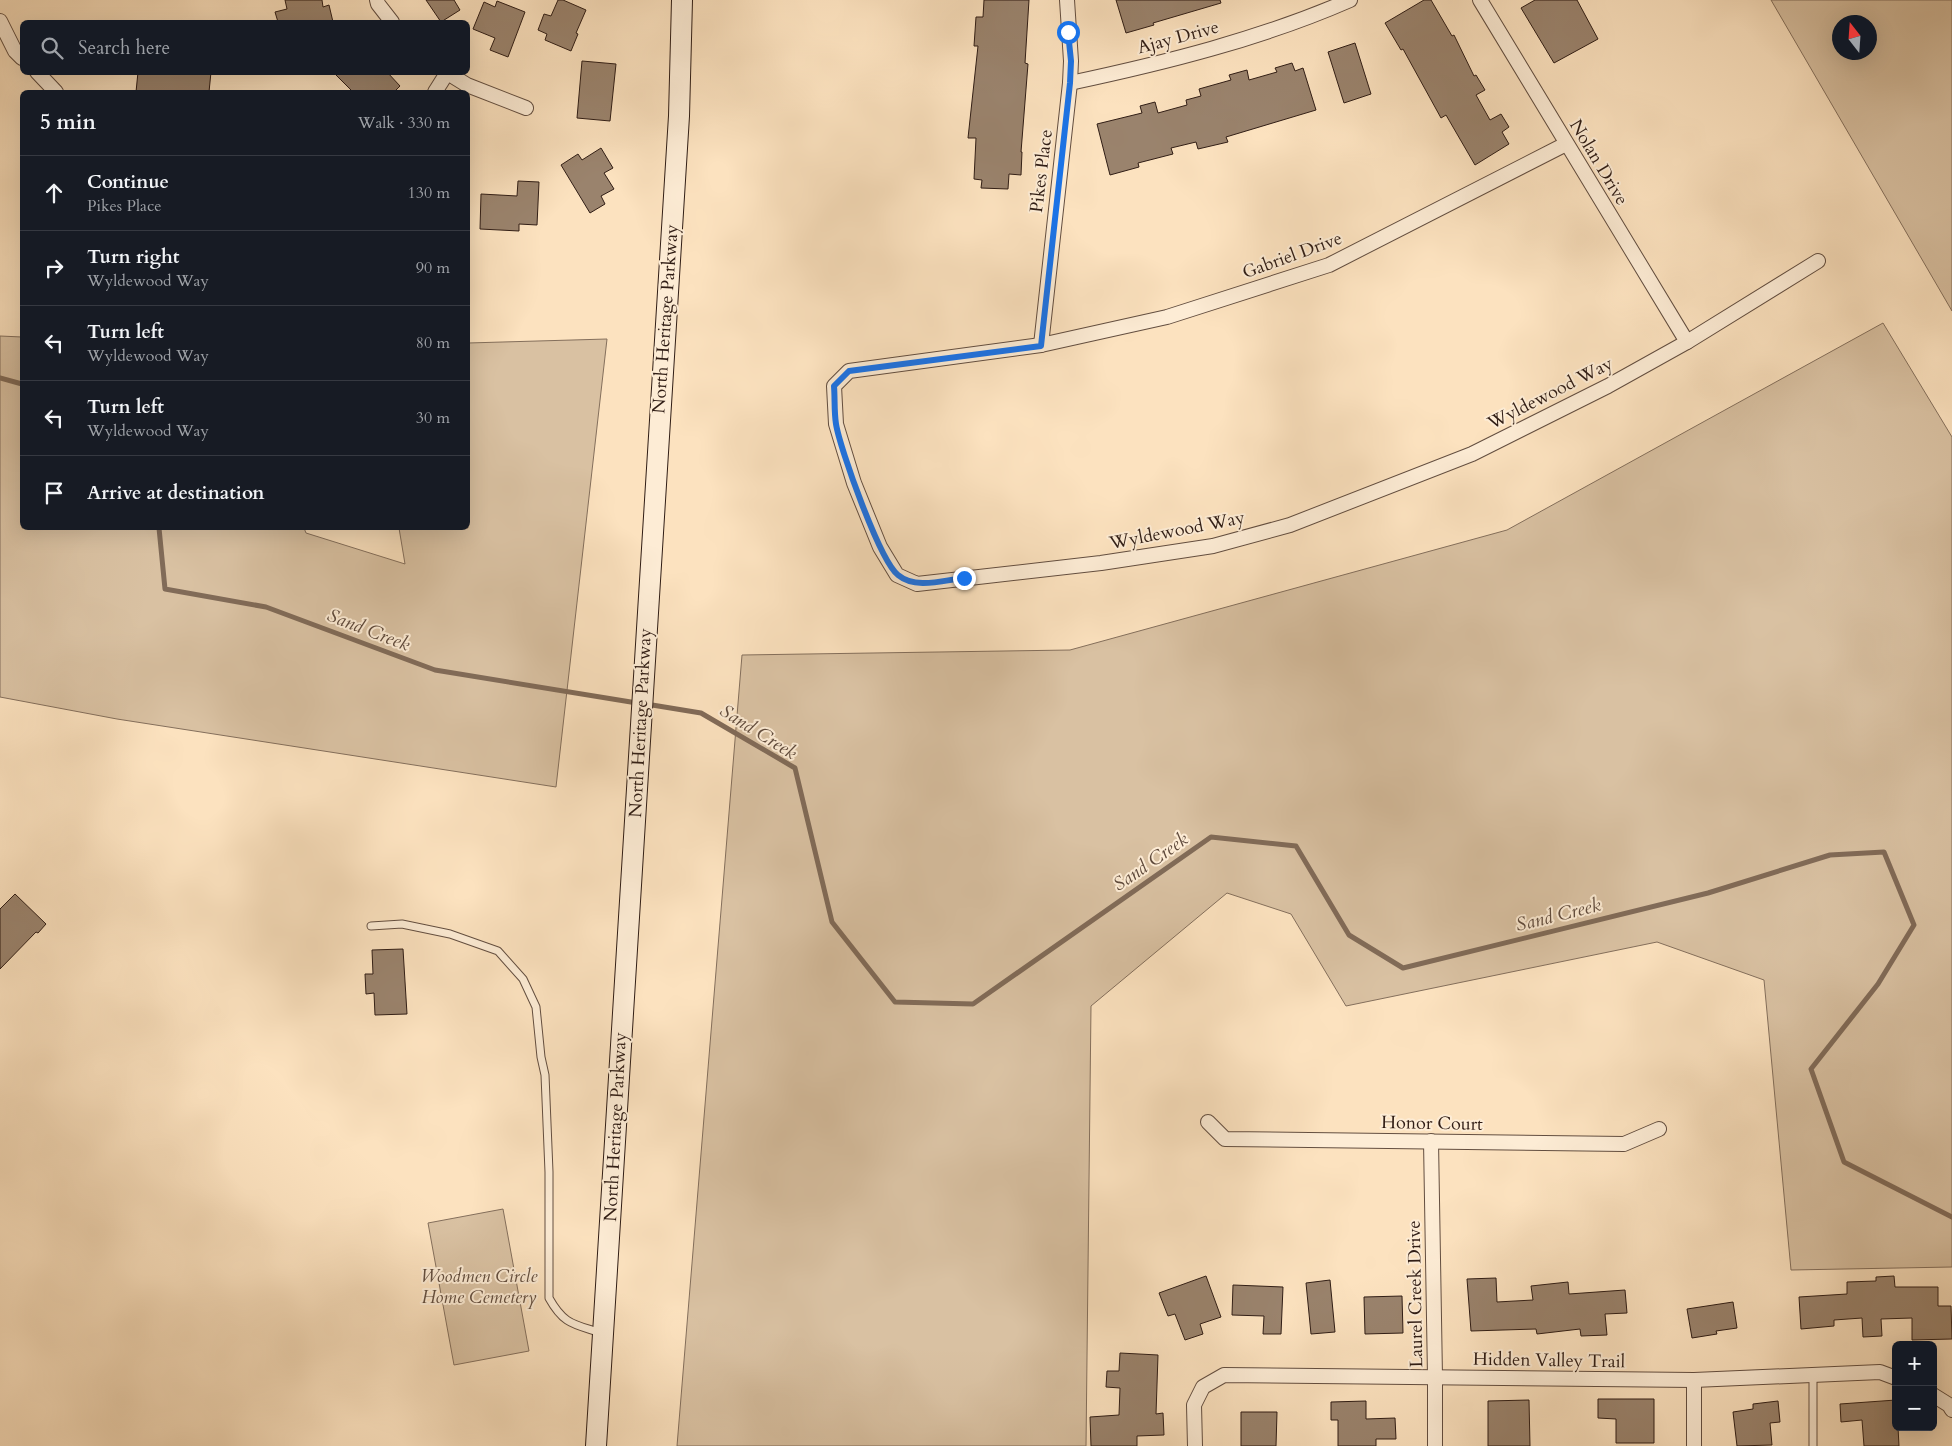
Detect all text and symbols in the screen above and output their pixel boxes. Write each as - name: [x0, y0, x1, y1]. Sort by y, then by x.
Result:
- street label: Ajay Drive: [1135, 15, 1222, 60]
- north arrow: [1832, 15, 1877, 60]
- search box: [20, 20, 470, 75]
- route start: [1057, 21, 1080, 44]
- icon: search: [38, 34, 66, 62]
- text: Search here: [78, 35, 170, 61]
- text: 5 min: [40, 108, 96, 137]
- text: Walk · 330 m: [358, 112, 450, 134]
- street label: Nolan Drive: [1563, 115, 1634, 210]
- street label: Pikes Place: [1024, 128, 1059, 214]
- text: Continue: [87, 169, 169, 195]
- icon: ahead: [40, 179, 68, 207]
- text: 130 m: [408, 182, 450, 204]
- text: Pikes Place: [87, 195, 161, 217]
- street label: North Heritage Parkway: [646, 223, 685, 415]
- street label: Gabriel Drive: [1239, 226, 1346, 285]
- text: Turn right: [87, 244, 179, 270]
- icon: right: [40, 254, 68, 282]
- text: 90 m: [416, 257, 450, 279]
- text: Wyldewood Way: [87, 270, 209, 292]
- text: Turn left: [87, 319, 164, 345]
- icon: left: [40, 329, 68, 357]
- text: 80 m: [416, 332, 450, 354]
- text: Wyldewood Way: [87, 345, 209, 367]
- street label: Wyldewood Way: [1483, 351, 1617, 436]
- text: Turn left: [87, 394, 164, 420]
- icon: left: [40, 404, 68, 432]
- text: 30 m: [416, 407, 450, 429]
- text: Wyldewood Way: [87, 420, 209, 442]
- icon: arrive: [40, 479, 68, 507]
- text: Arrive at destination: [87, 480, 264, 506]
- street label: Wyldewood Way: [1106, 505, 1247, 556]
- route end: [953, 567, 976, 590]
- water label: Sand Creek: [323, 602, 414, 658]
- street label: North Heritage Parkway: [623, 627, 658, 818]
- water label: Sand Creek: [715, 698, 803, 766]
- water label: Sand Creek: [1108, 826, 1194, 897]
- water label: Sand Creek: [1513, 892, 1604, 938]
- street label: North Heritage Parkway: [598, 1031, 633, 1222]
- street label: Honor Court: [1381, 1110, 1483, 1137]
- street label: Laurel Creek Drive: [1402, 1220, 1429, 1368]
- park label: Woodmen Circle Home Cemetery: [421, 1264, 538, 1310]
- map controls: [1892, 1341, 1937, 1431]
- button: +: [1892, 1341, 1937, 1386]
- street label: Hidden Valley Trail: [1473, 1347, 1626, 1374]
- button: −: [1892, 1386, 1937, 1431]

